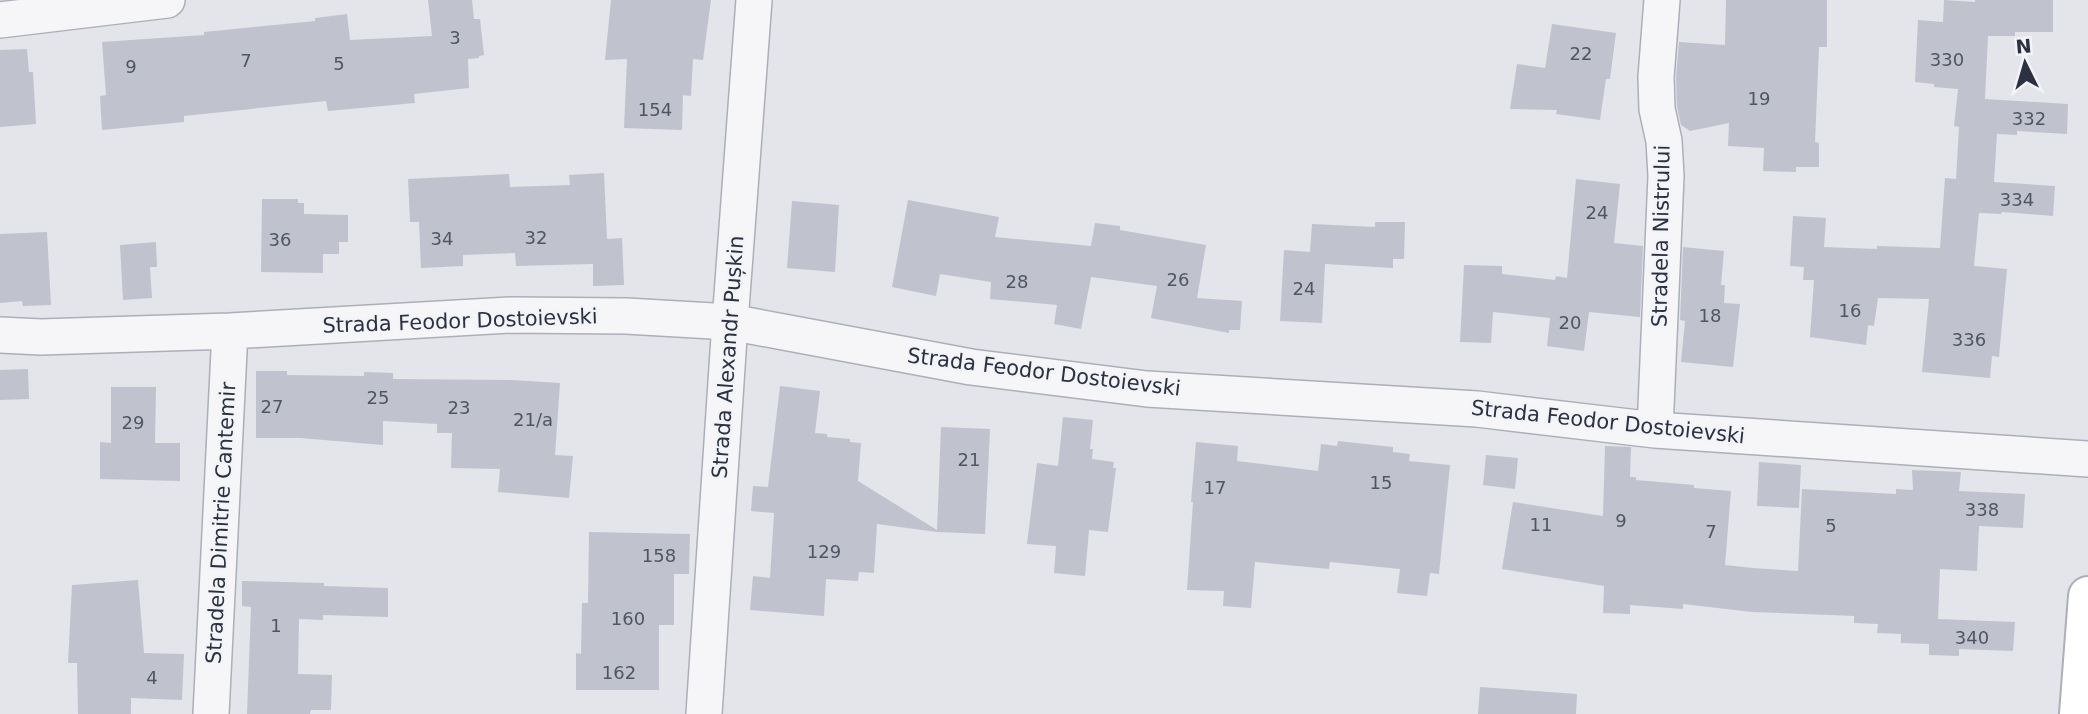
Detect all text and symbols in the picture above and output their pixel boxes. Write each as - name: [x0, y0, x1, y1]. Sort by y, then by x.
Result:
- house number: 3: [449, 27, 461, 48]
- north arrow: [1990, 28, 2060, 98]
- text: N: [2015, 34, 2032, 58]
- house number: 22: [1570, 43, 1592, 64]
- house number: 330: [1930, 49, 1964, 70]
- house number: 7: [240, 50, 252, 71]
- house number: 5: [333, 53, 345, 74]
- house number: 9: [125, 56, 137, 77]
- house number: 19: [1748, 88, 1770, 109]
- house number: 154: [638, 99, 672, 120]
- house number: 332: [2012, 108, 2046, 129]
- street label: Stradela Nistrului: [1647, 145, 1675, 327]
- house number: 334: [2000, 189, 2034, 210]
- house number: 24: [1586, 202, 1608, 223]
- house number: 32: [525, 227, 547, 248]
- house number: 34: [431, 228, 453, 249]
- house number: 36: [269, 229, 291, 250]
- street label: Strada Alexandr Pușkin: [708, 235, 748, 479]
- house number: 26: [1167, 269, 1189, 290]
- house number: 28: [1006, 271, 1028, 292]
- house number: 24: [1293, 278, 1315, 299]
- house number: 16: [1839, 300, 1861, 321]
- street label: Strada Feodor Dostoievski: [322, 304, 598, 338]
- house number: 18: [1699, 305, 1721, 326]
- house number: 20: [1559, 312, 1581, 333]
- house number: 336: [1952, 329, 1986, 350]
- street label: Strada Feodor Dostoievski: [906, 343, 1182, 401]
- street label: Stradela Dimitrie Cantemir: [202, 381, 240, 665]
- house number: 25: [367, 387, 389, 408]
- house number: 27: [261, 396, 283, 417]
- street label: Strada Feodor Dostoievski: [1470, 396, 1746, 448]
- house number: 23: [448, 397, 470, 418]
- house number: 21/a: [513, 409, 553, 430]
- house number: 29: [122, 412, 144, 433]
- house number: 21: [958, 449, 980, 470]
- house number: 15: [1370, 472, 1392, 493]
- house number: 17: [1204, 477, 1226, 498]
- house number: 338: [1965, 499, 1999, 520]
- house number: 9: [1615, 510, 1627, 531]
- house number: 11: [1530, 514, 1552, 535]
- house number: 5: [1825, 515, 1837, 536]
- house number: 7: [1705, 521, 1717, 542]
- house number: 129: [807, 541, 841, 562]
- house number: 158: [642, 545, 676, 566]
- house number: 160: [611, 608, 645, 629]
- house number: 1: [270, 615, 282, 636]
- house number: 340: [1955, 627, 1989, 648]
- house number: 162: [602, 662, 636, 683]
- house number: 4: [146, 667, 158, 688]

